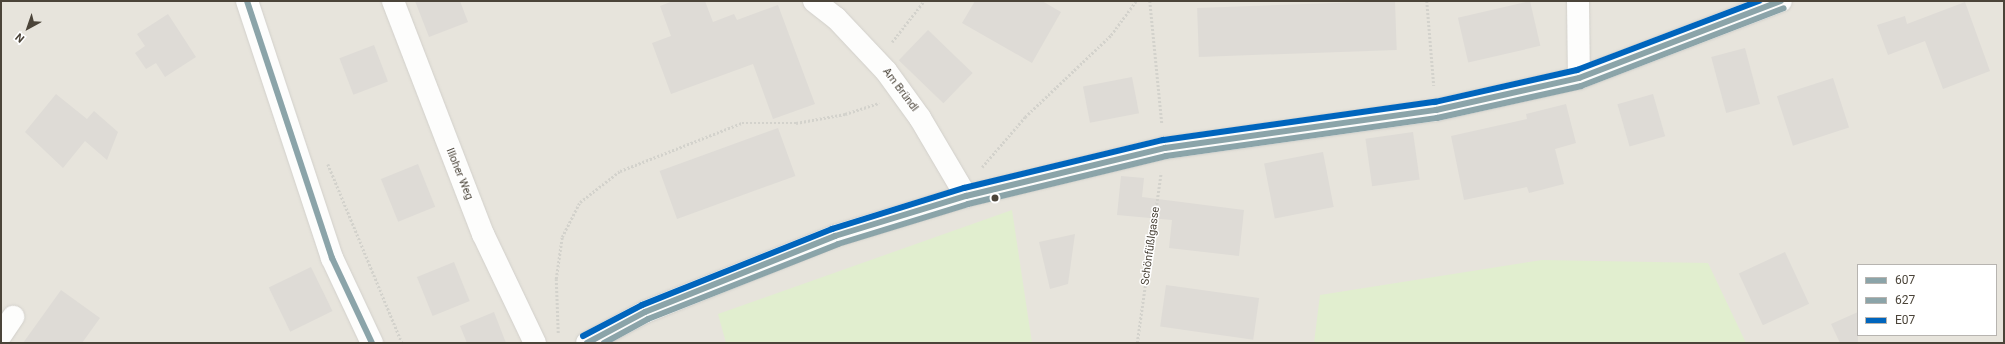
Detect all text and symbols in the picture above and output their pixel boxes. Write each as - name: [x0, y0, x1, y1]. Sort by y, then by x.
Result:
- north arrow: [8, 8, 48, 48]
- text: N: [13, 30, 27, 45]
- street label: Am Bründl: [879, 66, 921, 114]
- street label: Illoher Weg: [443, 146, 475, 202]
- unlabelled marker: [990, 193, 1000, 203]
- street label: Schönfüßlgasse: [1139, 206, 1163, 286]
- legend: [1857, 264, 1997, 336]
- text: 607: [1895, 273, 1915, 287]
- text: 627: [1895, 293, 1915, 307]
- text: E07: [1895, 313, 1915, 327]

